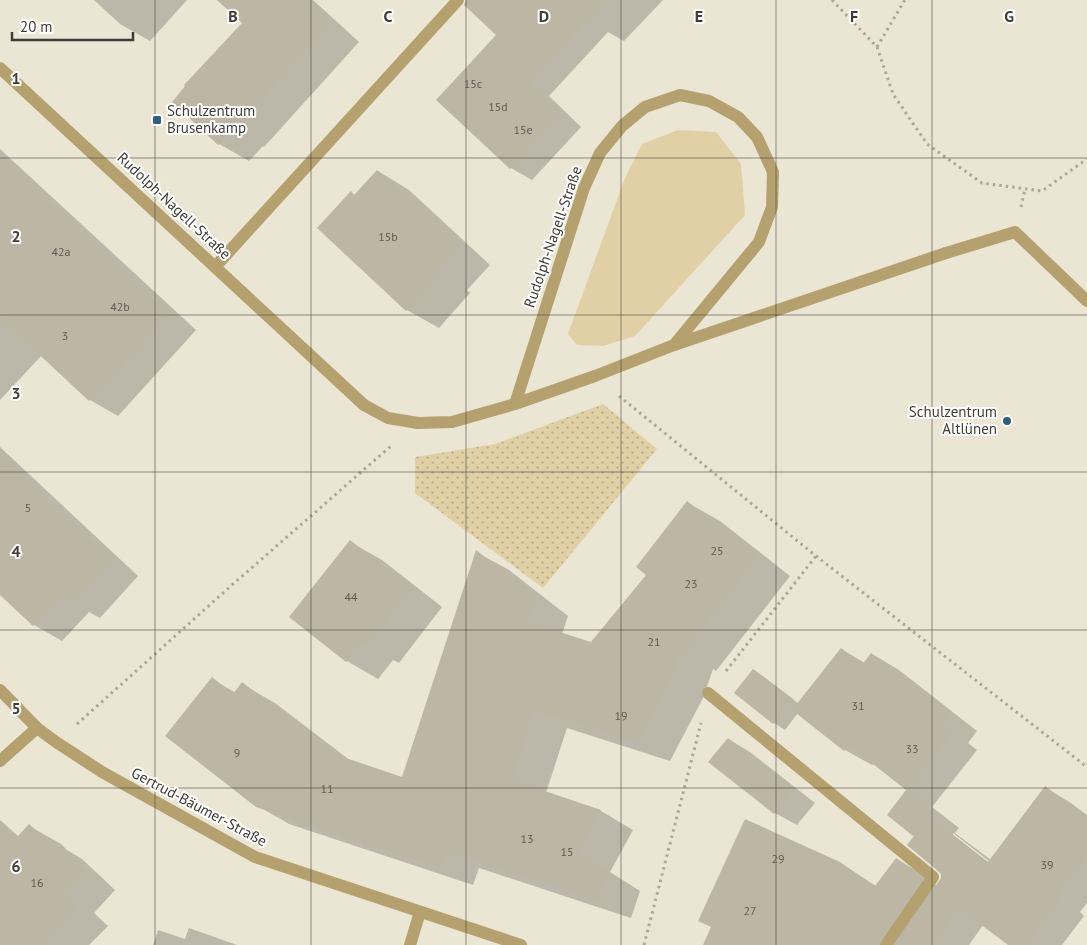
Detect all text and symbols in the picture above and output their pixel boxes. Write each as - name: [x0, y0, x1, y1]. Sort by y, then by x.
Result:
- text: B: [228, 6, 238, 26]
- text: C: [384, 6, 393, 26]
- text: D: [539, 6, 549, 26]
- text: E: [695, 6, 703, 26]
- text: F: [850, 6, 858, 26]
- text: G: [1004, 6, 1014, 26]
- scale bar: [12, 10, 134, 42]
- text: 20 m: [20, 17, 53, 36]
- text: 1: [11, 68, 21, 88]
- house number: 15c: [464, 76, 483, 91]
- house number: 15d: [488, 99, 508, 114]
- place label: Schulzentrum Brusenkamp: [167, 101, 255, 137]
- marker: Schulzentrum Brusenkamp: [151, 114, 163, 126]
- house number: 15e: [513, 122, 533, 137]
- street label: Rudolph-Nagell-Straße: [114, 148, 235, 263]
- street label: Rudolph-Nagell-Straße: [519, 164, 586, 310]
- text: 2: [11, 226, 21, 246]
- house number: 15b: [378, 229, 398, 244]
- house number: 42a: [51, 244, 71, 259]
- house number: 42b: [110, 299, 130, 314]
- house number: 3: [62, 328, 68, 343]
- text: 3: [11, 383, 21, 403]
- place label: Schulzentrum Altlünen: [909, 402, 997, 438]
- marker: Schulzentrum Altlünen: [1001, 415, 1013, 427]
- house number: 5: [25, 500, 31, 515]
- text: 4: [11, 541, 21, 561]
- house number: 25: [710, 543, 724, 558]
- house number: 23: [684, 576, 698, 591]
- house number: 44: [344, 589, 358, 604]
- house number: 21: [647, 634, 661, 649]
- text: 5: [11, 698, 21, 718]
- house number: 31: [851, 698, 865, 713]
- house number: 19: [614, 708, 628, 723]
- house number: 33: [905, 741, 919, 756]
- house number: 9: [234, 745, 240, 760]
- street label: Gertrud-Bäumer-Straße: [128, 763, 270, 850]
- house number: 11: [320, 781, 334, 796]
- house number: 13: [520, 831, 534, 846]
- house number: 15: [560, 844, 574, 859]
- house number: 29: [771, 851, 785, 866]
- text: 6: [11, 856, 21, 876]
- house number: 39: [1040, 857, 1054, 872]
- house number: 16: [30, 875, 44, 890]
- house number: 27: [743, 903, 757, 918]

